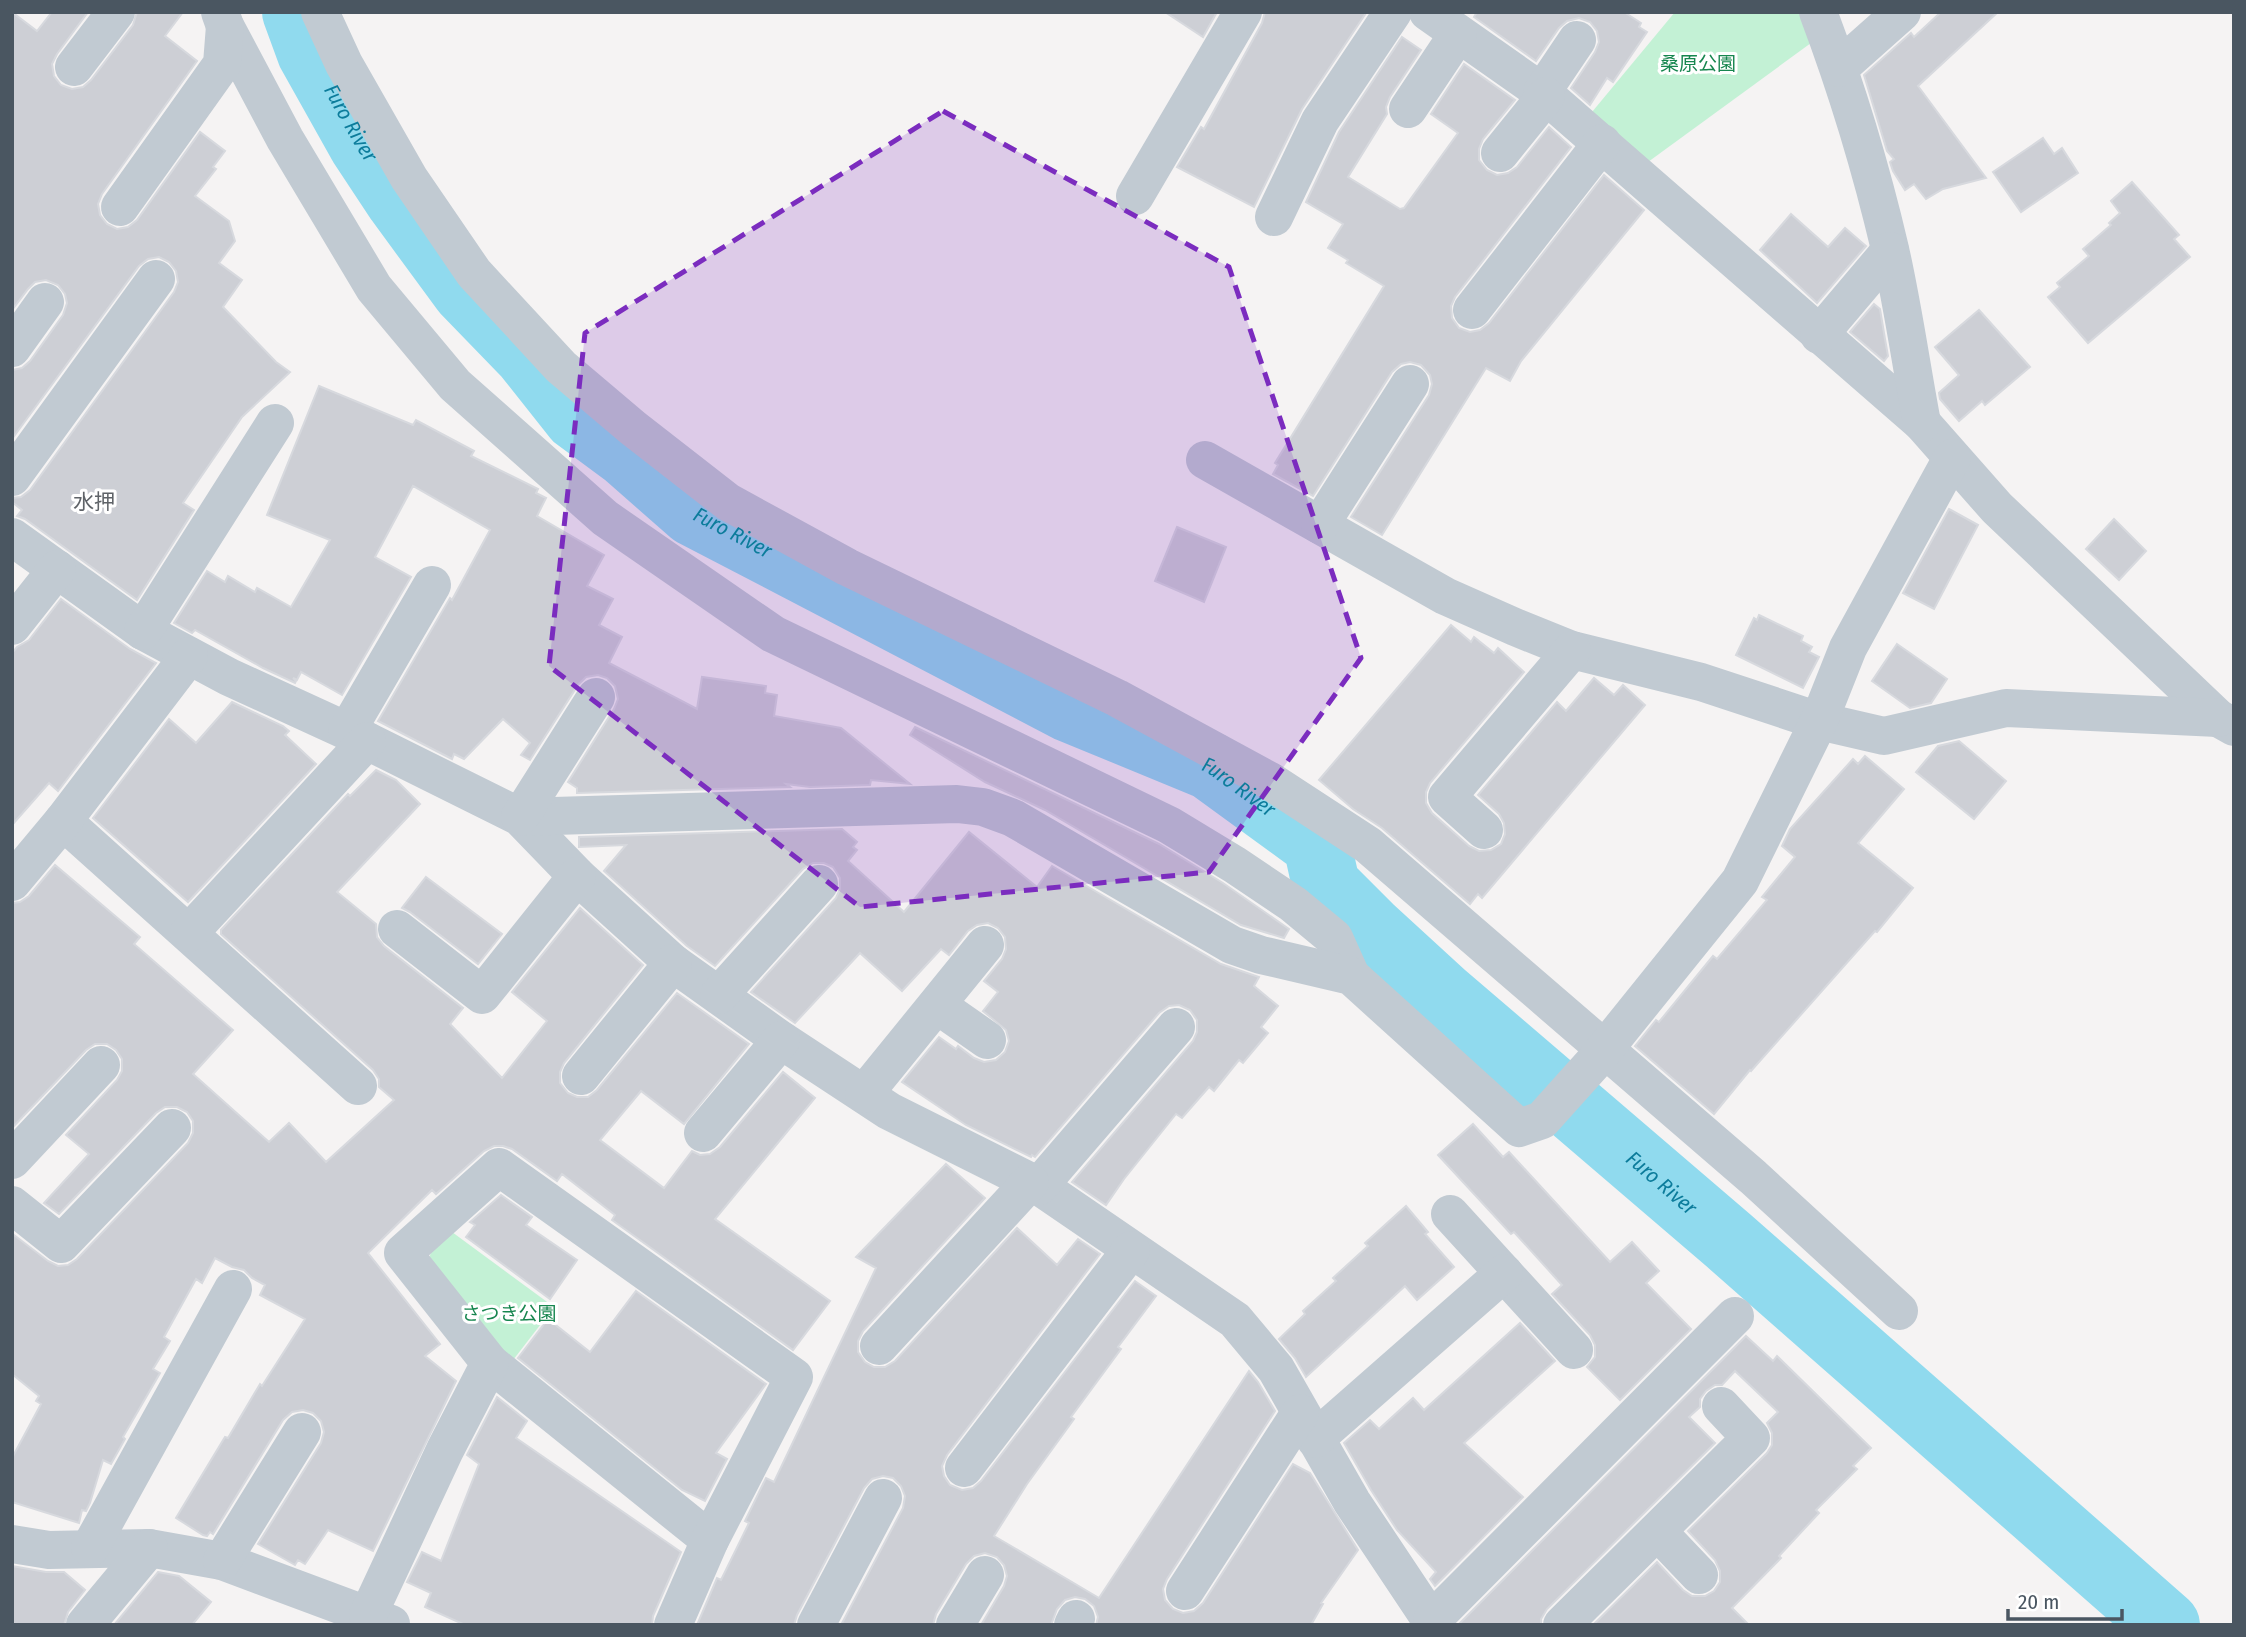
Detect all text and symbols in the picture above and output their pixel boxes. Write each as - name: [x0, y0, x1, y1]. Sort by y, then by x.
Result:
- park label: 桑原公園: [1660, 52, 1736, 75]
- water label: Furo River: [318, 80, 383, 167]
- district label: 水押: [73, 489, 115, 515]
- water label: Furo River: [689, 501, 777, 564]
- water label: Furo River: [1198, 751, 1281, 823]
- water label: Furo River: [1621, 1145, 1703, 1221]
- park label: さつき公園: [461, 1302, 557, 1325]
- scale bar: [2008, 1578, 2122, 1622]
- text: 20 m: [2018, 1589, 2059, 1615]

